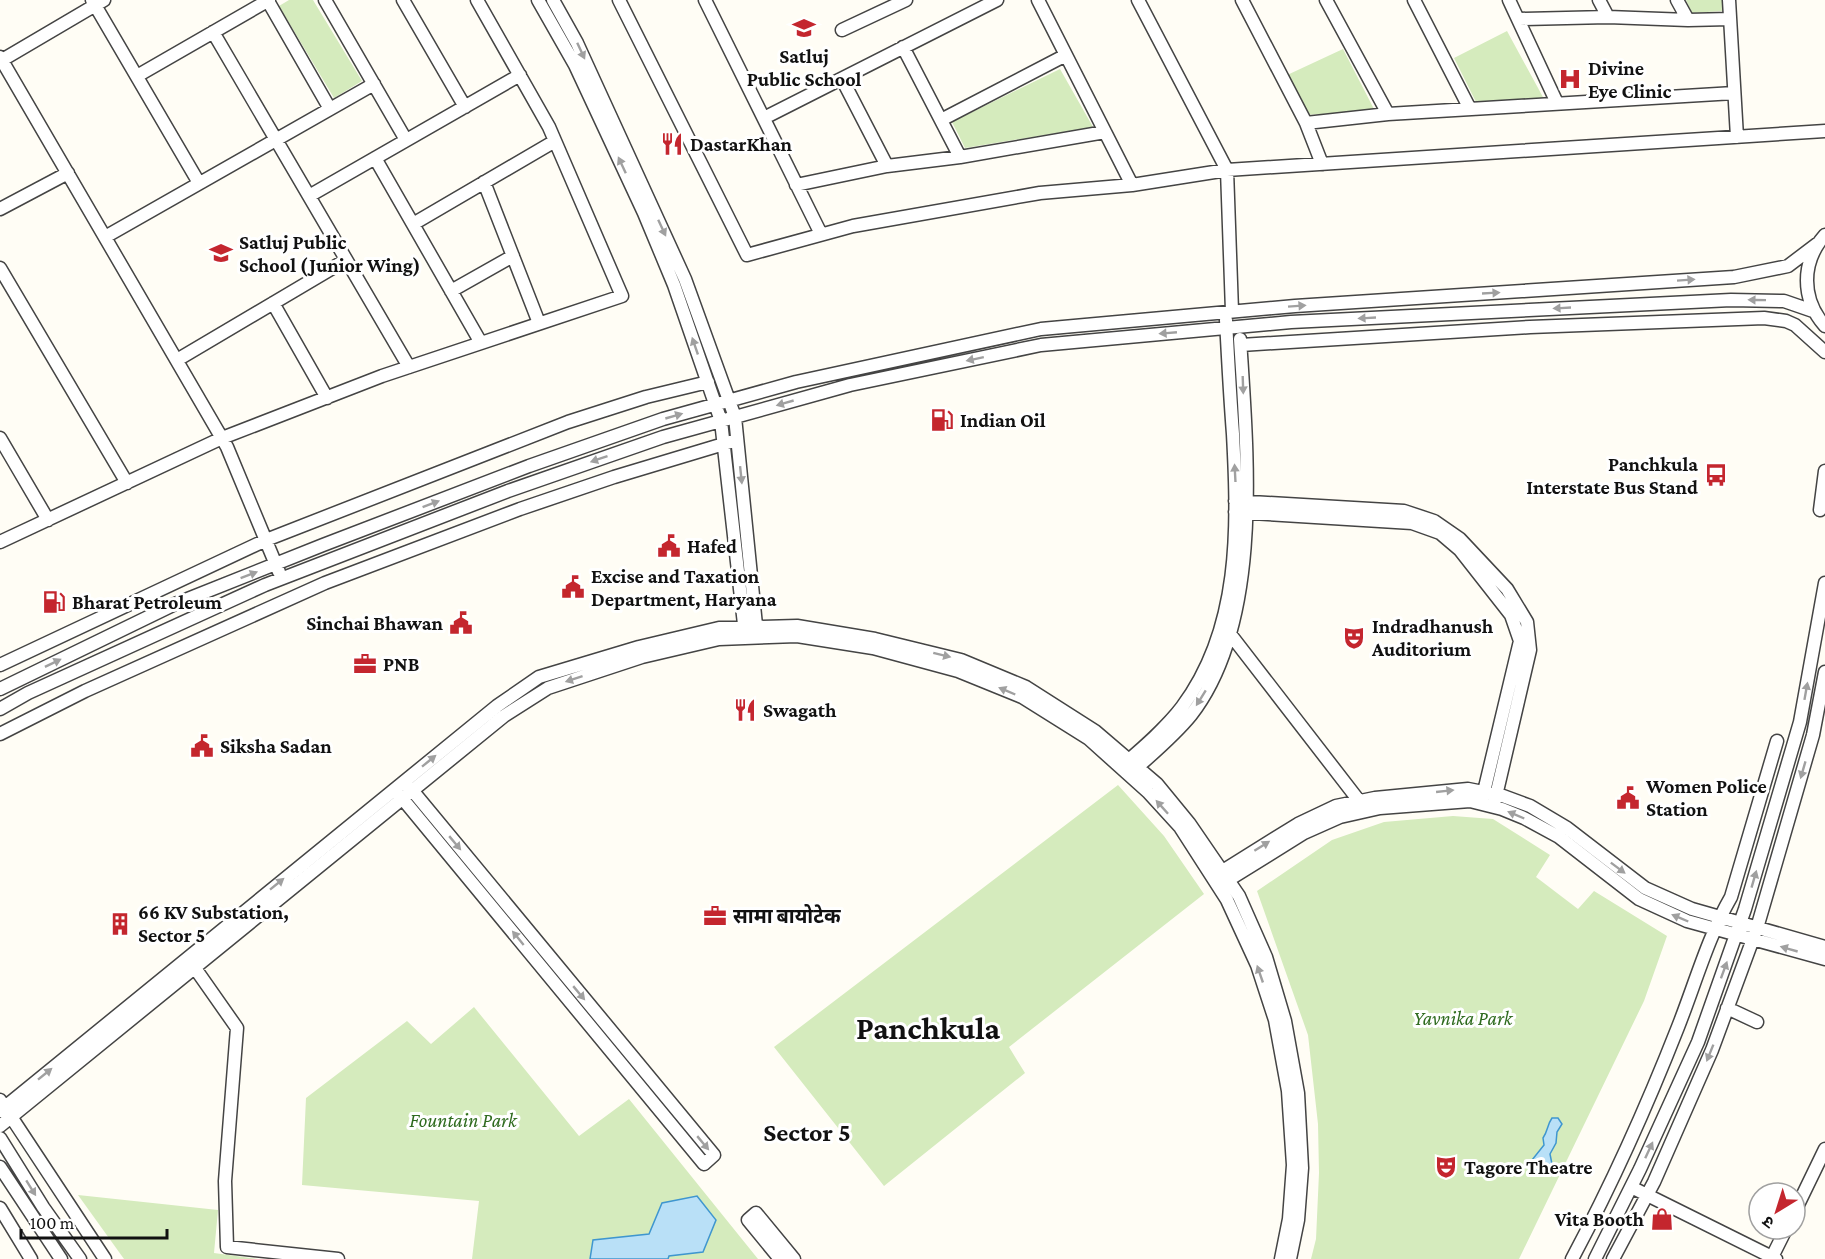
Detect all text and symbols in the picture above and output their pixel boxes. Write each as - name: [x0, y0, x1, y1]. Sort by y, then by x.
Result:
- school or university icon: Satluj Public School: [791, 15, 817, 41]
- one-way arrow: [577, 43, 586, 60]
- place label: Satluj Public School: [747, 45, 862, 90]
- place label: Divine Eye Clinic: [1588, 57, 1671, 102]
- hospital icon: Divine Eye Clinic: [1557, 66, 1583, 92]
- restaurant icon: DastarKhan: [659, 131, 685, 157]
- place label: DastarKhan: [690, 133, 793, 155]
- one-way arrow: [617, 157, 626, 174]
- one-way arrow: [658, 220, 667, 237]
- place label: Satluj Public School (Junior Wing): [239, 231, 421, 277]
- school or university icon: Satluj Public School (Junior Wing): [208, 240, 234, 266]
- one-way arrow: [1676, 276, 1695, 285]
- one-way arrow: [1482, 288, 1501, 298]
- one-way arrow: [1747, 295, 1766, 305]
- one-way arrow: [1287, 301, 1306, 310]
- one-way arrow: [1552, 303, 1571, 313]
- one-way arrow: [1357, 313, 1376, 322]
- one-way arrow: [1158, 328, 1177, 338]
- one-way arrow: [690, 337, 699, 355]
- one-way arrow: [965, 355, 984, 364]
- one-way arrow: [1238, 376, 1247, 395]
- one-way arrow: [776, 399, 794, 408]
- fuel station icon: Indian Oil: [929, 407, 955, 433]
- place label: Indian Oil: [960, 409, 1046, 431]
- one-way arrow: [665, 411, 683, 420]
- place label: Panchkula Interstate Bus Stand: [1526, 453, 1698, 498]
- one-way arrow: [589, 455, 607, 465]
- bus stop icon: Panchkula Interstate Bus Stand: [1703, 462, 1729, 488]
- one-way arrow: [1230, 463, 1239, 482]
- one-way arrow: [736, 466, 746, 485]
- one-way arrow: [422, 499, 440, 508]
- public building icon: Hafed: [656, 533, 682, 559]
- place label: Hafed: [687, 535, 737, 557]
- place label: Excise and Taxation Department, Haryana: [591, 565, 777, 610]
- one-way arrow: [241, 569, 259, 579]
- public building icon: Excise and Taxation Department, Haryana: [560, 574, 586, 600]
- fuel station icon: Bharat Petroleum: [41, 589, 67, 615]
- place label: Bharat Petroleum: [72, 591, 222, 613]
- public building icon: Sinchai Bhawan: [448, 610, 474, 636]
- place label: Sinchai Bhawan: [306, 612, 444, 634]
- place label: Indradhanush Auditorium: [1371, 615, 1494, 660]
- theatre icon: Indradhanush Auditorium: [1341, 625, 1367, 651]
- office icon: PNB: [352, 651, 378, 677]
- one-way arrow: [933, 651, 952, 661]
- place label: PNB: [383, 653, 419, 675]
- one-way arrow: [44, 659, 61, 668]
- one-way arrow: [565, 675, 583, 685]
- one-way arrow: [1801, 681, 1810, 700]
- one-way arrow: [998, 686, 1016, 695]
- one-way arrow: [1196, 690, 1207, 706]
- restaurant icon: Swagath: [732, 697, 758, 723]
- place label: Swagath: [763, 699, 837, 721]
- public building icon: Siksha Sadan: [189, 733, 215, 759]
- place label: Siksha Sadan: [220, 735, 332, 757]
- one-way arrow: [421, 755, 437, 768]
- one-way arrow: [1798, 761, 1807, 779]
- place label: Women Police Station: [1645, 775, 1767, 820]
- public building icon: Women Police Station: [1615, 785, 1641, 811]
- one-way arrow: [1436, 786, 1455, 796]
- one-way arrow: [1156, 800, 1169, 815]
- one-way arrow: [1507, 810, 1525, 819]
- one-way arrow: [448, 835, 461, 850]
- one-way arrow: [1254, 841, 1270, 852]
- one-way arrow: [1610, 862, 1626, 874]
- one-way arrow: [1750, 870, 1759, 888]
- one-way arrow: [270, 879, 285, 891]
- place label: 66 KV Substation, Sector 5: [138, 901, 289, 946]
- office icon: सामा बायोटेक: [702, 903, 728, 929]
- place label: सामा बायोटेक: [733, 904, 841, 927]
- building icon: 66 KV Substation, Sector 5: [107, 911, 133, 937]
- one-way arrow: [1672, 913, 1689, 922]
- one-way arrow: [512, 931, 525, 946]
- one-way arrow: [1780, 944, 1798, 953]
- one-way arrow: [1719, 961, 1729, 979]
- one-way arrow: [1254, 965, 1264, 983]
- one-way arrow: [572, 985, 585, 1000]
- park label: Yavnika Park: [1414, 1007, 1514, 1029]
- district label: Panchkula: [856, 1010, 1000, 1046]
- one-way arrow: [1705, 1044, 1714, 1062]
- one-way arrow: [37, 1068, 53, 1081]
- park label: Fountain Park: [409, 1109, 518, 1131]
- district label: Sector 5: [763, 1118, 851, 1147]
- one-way arrow: [697, 1135, 710, 1151]
- one-way arrow: [1644, 1141, 1653, 1158]
- theatre icon: Tagore Theatre: [1433, 1154, 1459, 1180]
- place label: Tagore Theatre: [1464, 1156, 1593, 1178]
- one-way arrow: [25, 1180, 36, 1196]
- north arrow: [1747, 1181, 1807, 1241]
- scale bar: [21, 1202, 166, 1240]
- shop icon: Vita Booth: [1649, 1206, 1675, 1232]
- place label: Vita Booth: [1554, 1208, 1645, 1230]
- text: उ: [1759, 1212, 1777, 1232]
- text: 100 m: [30, 1213, 75, 1233]

